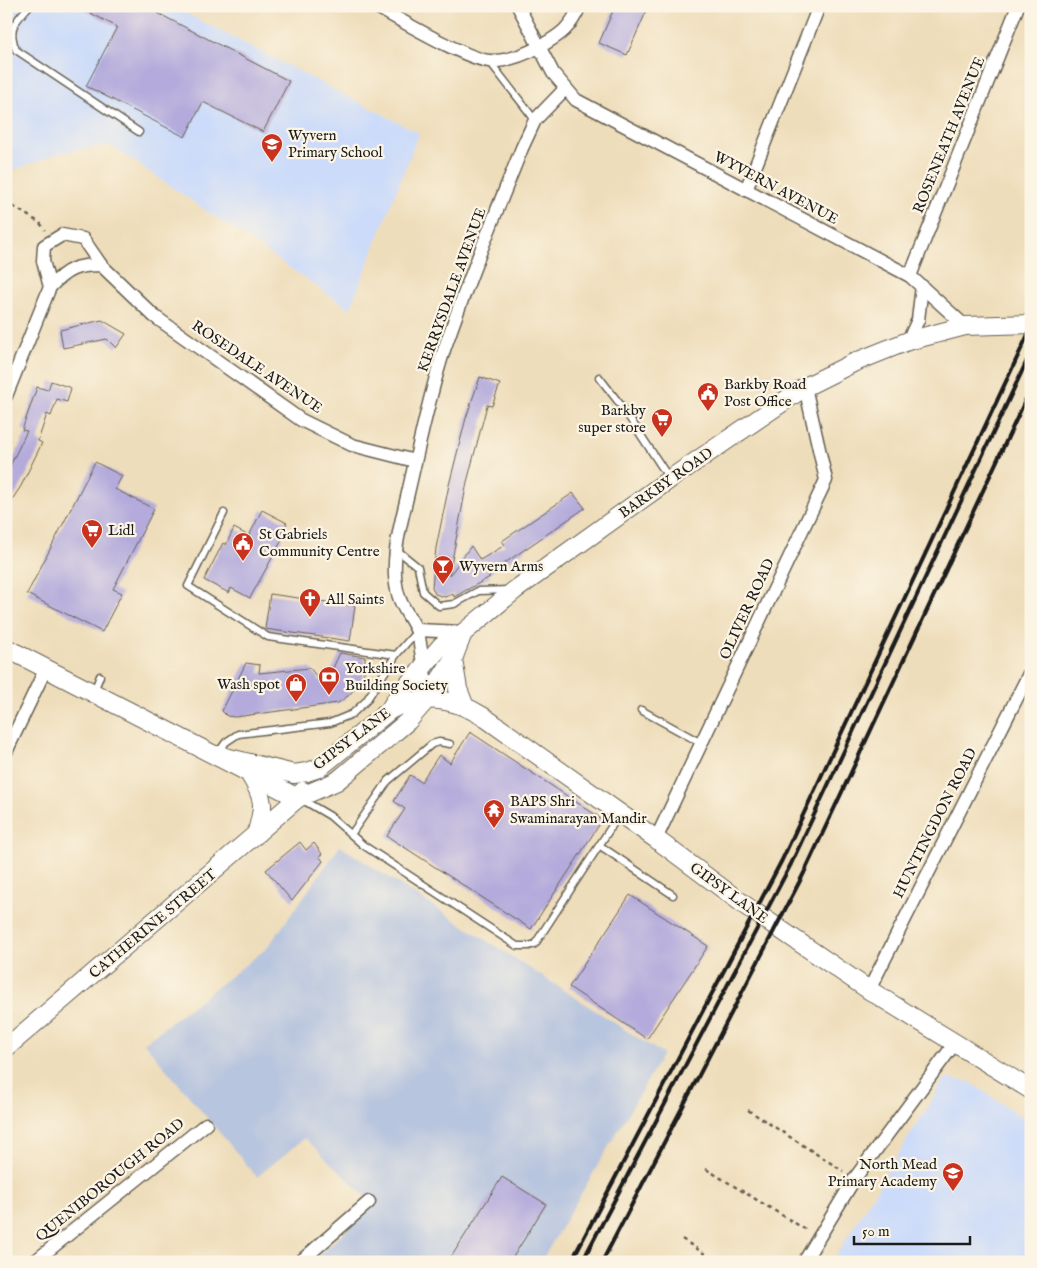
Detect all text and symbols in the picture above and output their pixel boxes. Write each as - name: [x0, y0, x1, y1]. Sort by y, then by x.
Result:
- street label: ROSENEATH AVENUE: [909, 54, 989, 216]
- place label: Wyvern Primary School: [288, 126, 384, 162]
- school or university icon: Wyvern Primary School: [260, 132, 284, 163]
- street label: WYVERN AVENUE: [710, 147, 842, 229]
- street label: KERRYSDALE AVENUE: [413, 205, 491, 375]
- street label: ROSEDALE AVENUE: [188, 316, 326, 418]
- place label: Barkby Road Post Office: [724, 375, 807, 411]
- public building icon: Barkby Road Post Office: [696, 381, 720, 412]
- place label: Barkby super store: [578, 401, 647, 437]
- supermarket icon: Barkby super store: [650, 407, 674, 438]
- street label: BARKBY ROAD: [615, 443, 717, 523]
- supermarket icon: Lidl: [80, 518, 104, 549]
- place label: Lidl: [108, 521, 136, 540]
- place label: St Gabriels Community Centre: [259, 525, 380, 561]
- public building icon: St Gabriels Community Centre: [231, 531, 255, 562]
- bar icon: Wyvern Arms: [431, 554, 455, 585]
- street label: OLIVER ROAD: [715, 555, 779, 663]
- place label: Wyvern Arms: [459, 557, 543, 576]
- church icon: All Saints: [298, 587, 322, 618]
- place label: All Saints: [325, 590, 384, 609]
- place label: Yorkshire Building Society: [345, 659, 448, 695]
- bank icon: Yorkshire Building Society: [317, 665, 341, 696]
- shop icon: Wash spot: [284, 672, 308, 703]
- place label: Wash spot: [217, 675, 280, 694]
- street label: GIPSY LANE: [309, 704, 395, 774]
- street label: HUNTINGDON ROAD: [889, 745, 981, 901]
- place label: BAPS Shri Swaminarayan Mandir: [510, 792, 647, 828]
- temple icon: BAPS Shri Swaminarayan Mandir: [482, 798, 506, 829]
- street label: GIPSY LANE: [686, 858, 772, 928]
- street label: CATHERINE STREET: [85, 865, 221, 983]
- street label: QUENIBOROUGH ROAD: [32, 1114, 188, 1246]
- place label: North Mead Primary Academy: [828, 1155, 938, 1191]
- school or university icon: North Mead Primary Academy: [941, 1161, 965, 1192]
- scale bar: [854, 1213, 971, 1245]
- text: 50 m: [862, 1222, 890, 1241]

